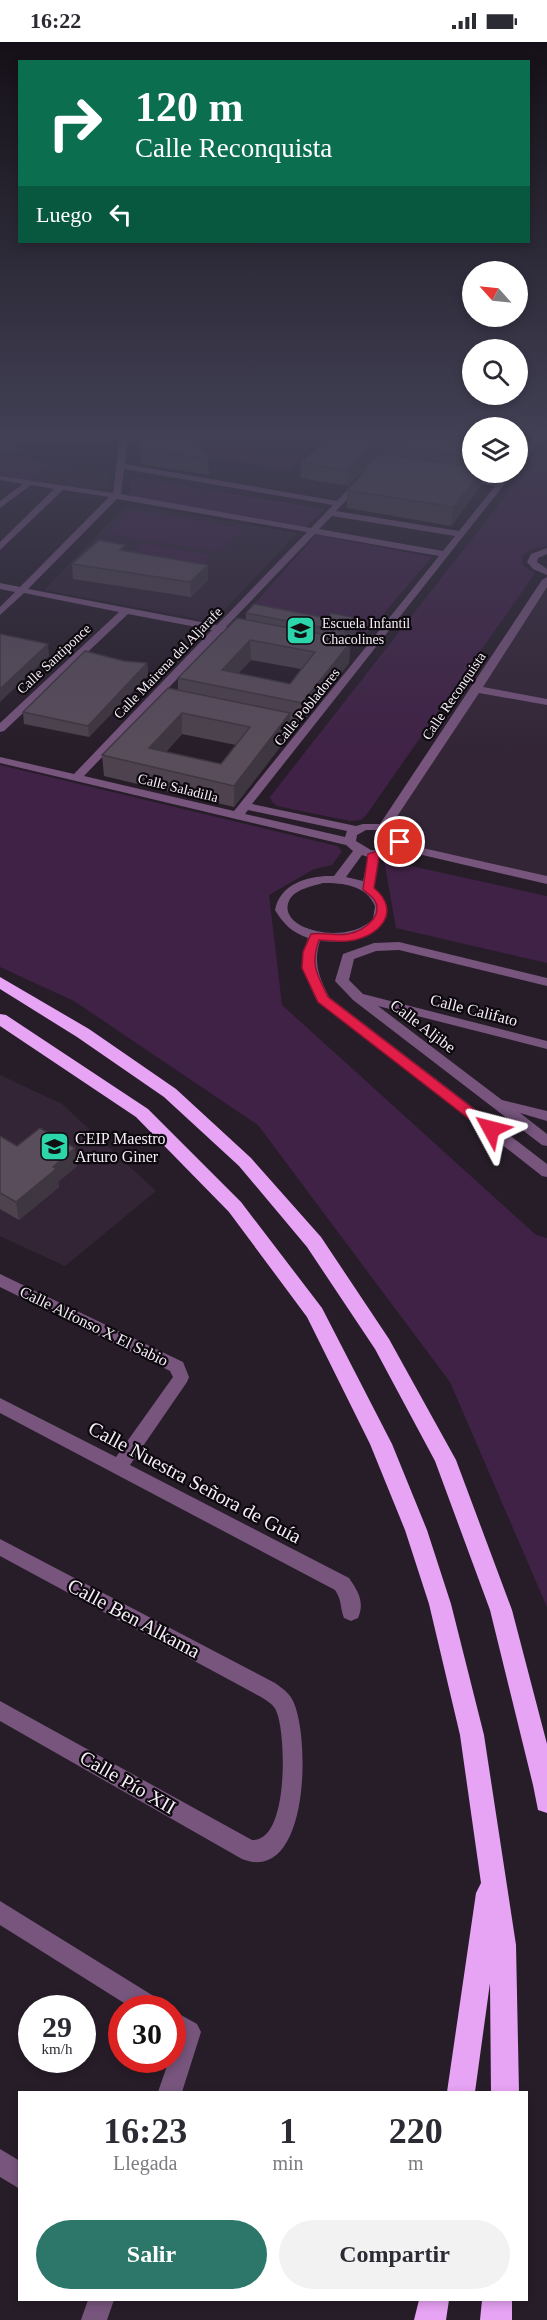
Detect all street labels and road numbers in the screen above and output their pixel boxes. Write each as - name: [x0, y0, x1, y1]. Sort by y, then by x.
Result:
- street label: Calle Mairena del Aljarafe: [111, 604, 225, 722]
- street label: Calle Santiponce: [14, 621, 94, 697]
- street label: Calle Reconquista: [419, 649, 489, 743]
- street label: Calle Pobladores: [271, 665, 343, 749]
- street label: Calle Saladilla: [136, 771, 220, 805]
- street label: Calle Califato: [429, 991, 519, 1029]
- street label: Calle Aljibe: [387, 996, 459, 1057]
- street label: Calle Alfonso X El Sabio: [17, 1283, 171, 1369]
- street label: Calle Nuestra Señora de Guía: [85, 1416, 305, 1548]
- street label: Calle Ben Alkama: [64, 1574, 204, 1662]
- street label: Calle Pío XII: [76, 1746, 180, 1818]

